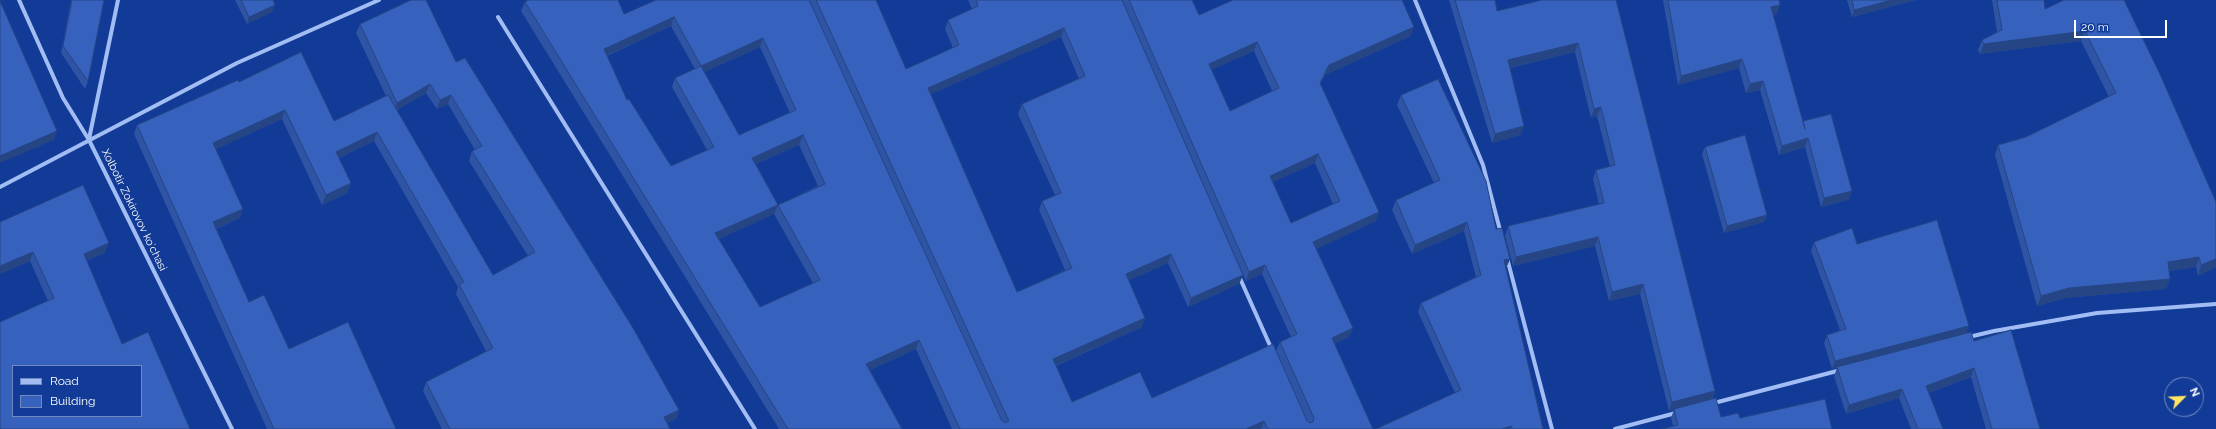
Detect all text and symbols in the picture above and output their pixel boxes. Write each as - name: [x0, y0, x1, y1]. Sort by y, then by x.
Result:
- scale bar: [2076, 12, 2169, 38]
- text: 20 m: [2081, 20, 2109, 34]
- street label: Xolbotir Zokirovov koʻchasi: [99, 147, 169, 273]
- legend: [12, 365, 142, 417]
- text: Road: [50, 374, 79, 388]
- north arrow: [2164, 377, 2204, 417]
- text: N: [2187, 386, 2202, 399]
- text: Building: [50, 394, 96, 408]

